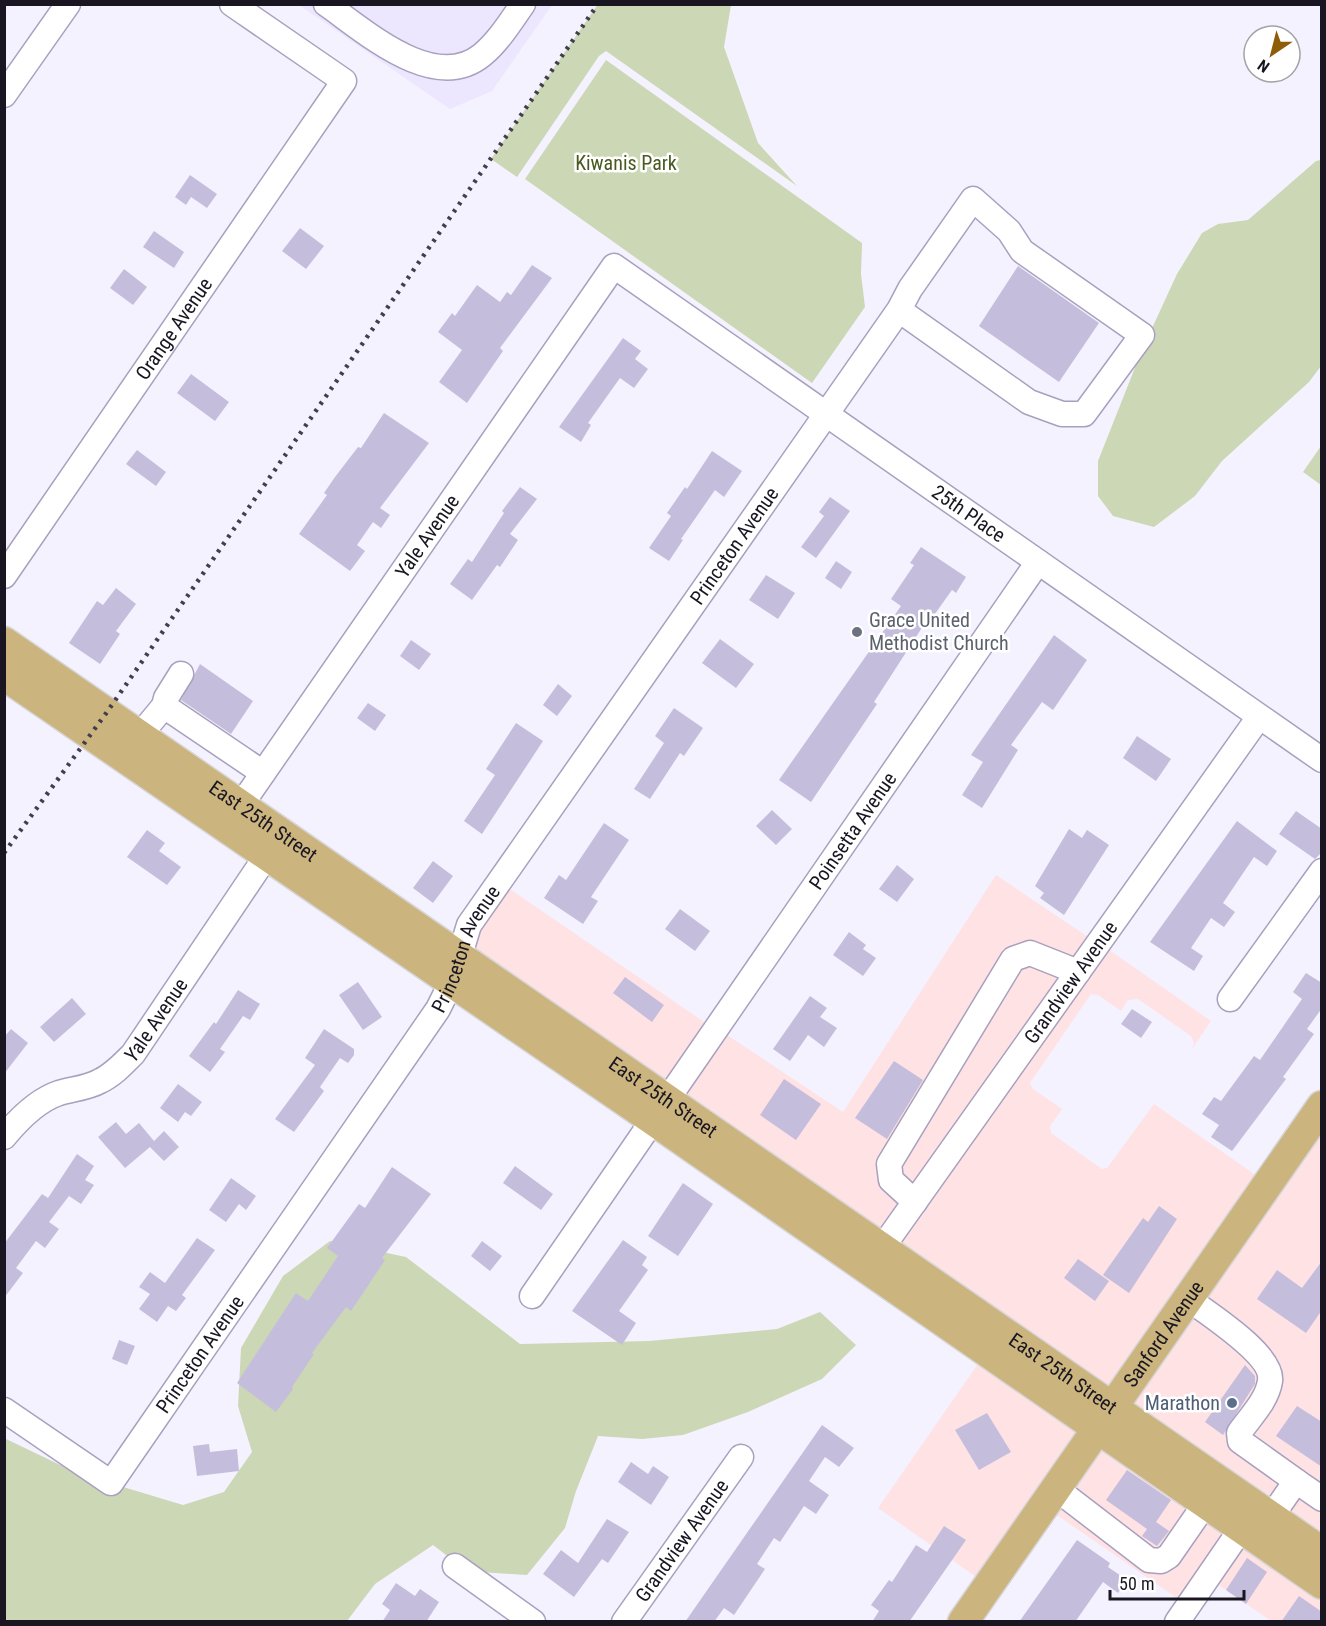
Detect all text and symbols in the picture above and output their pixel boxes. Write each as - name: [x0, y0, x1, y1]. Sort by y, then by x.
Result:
- north arrow: [1242, 24, 1302, 84]
- text: N: [1254, 55, 1273, 76]
- park label: Kiwanis Park: [575, 151, 677, 175]
- street label: Orange Avenue: [130, 273, 217, 384]
- street label: 25th Place: [927, 480, 1010, 547]
- street label: Princeton Avenue: [685, 482, 783, 609]
- street label: Yale Avenue: [390, 490, 464, 582]
- place label: Grace United Methodist Church: [869, 608, 1009, 655]
- marker: Grace United Methodist Church: [850, 625, 864, 639]
- street label: Poinsetta Avenue: [804, 767, 902, 894]
- street label: East 25th Street: [205, 775, 322, 867]
- street label: Princeton Avenue: [426, 881, 505, 1016]
- street label: Grandview Avenue: [1019, 916, 1122, 1048]
- street label: Yale Avenue: [120, 974, 193, 1067]
- street label: East 25th Street: [604, 1051, 722, 1143]
- street label: Sanford Avenue: [1118, 1276, 1209, 1392]
- street label: Princeton Avenue: [151, 1291, 249, 1418]
- street label: East 25th Street: [1004, 1328, 1122, 1419]
- place label: Marathon: [1145, 1391, 1220, 1415]
- marker: Marathon: [1225, 1396, 1239, 1410]
- street label: Grandview Avenue: [630, 1475, 733, 1606]
- scale bar: [1110, 1563, 1244, 1601]
- text: 50 m: [1119, 1573, 1154, 1594]

